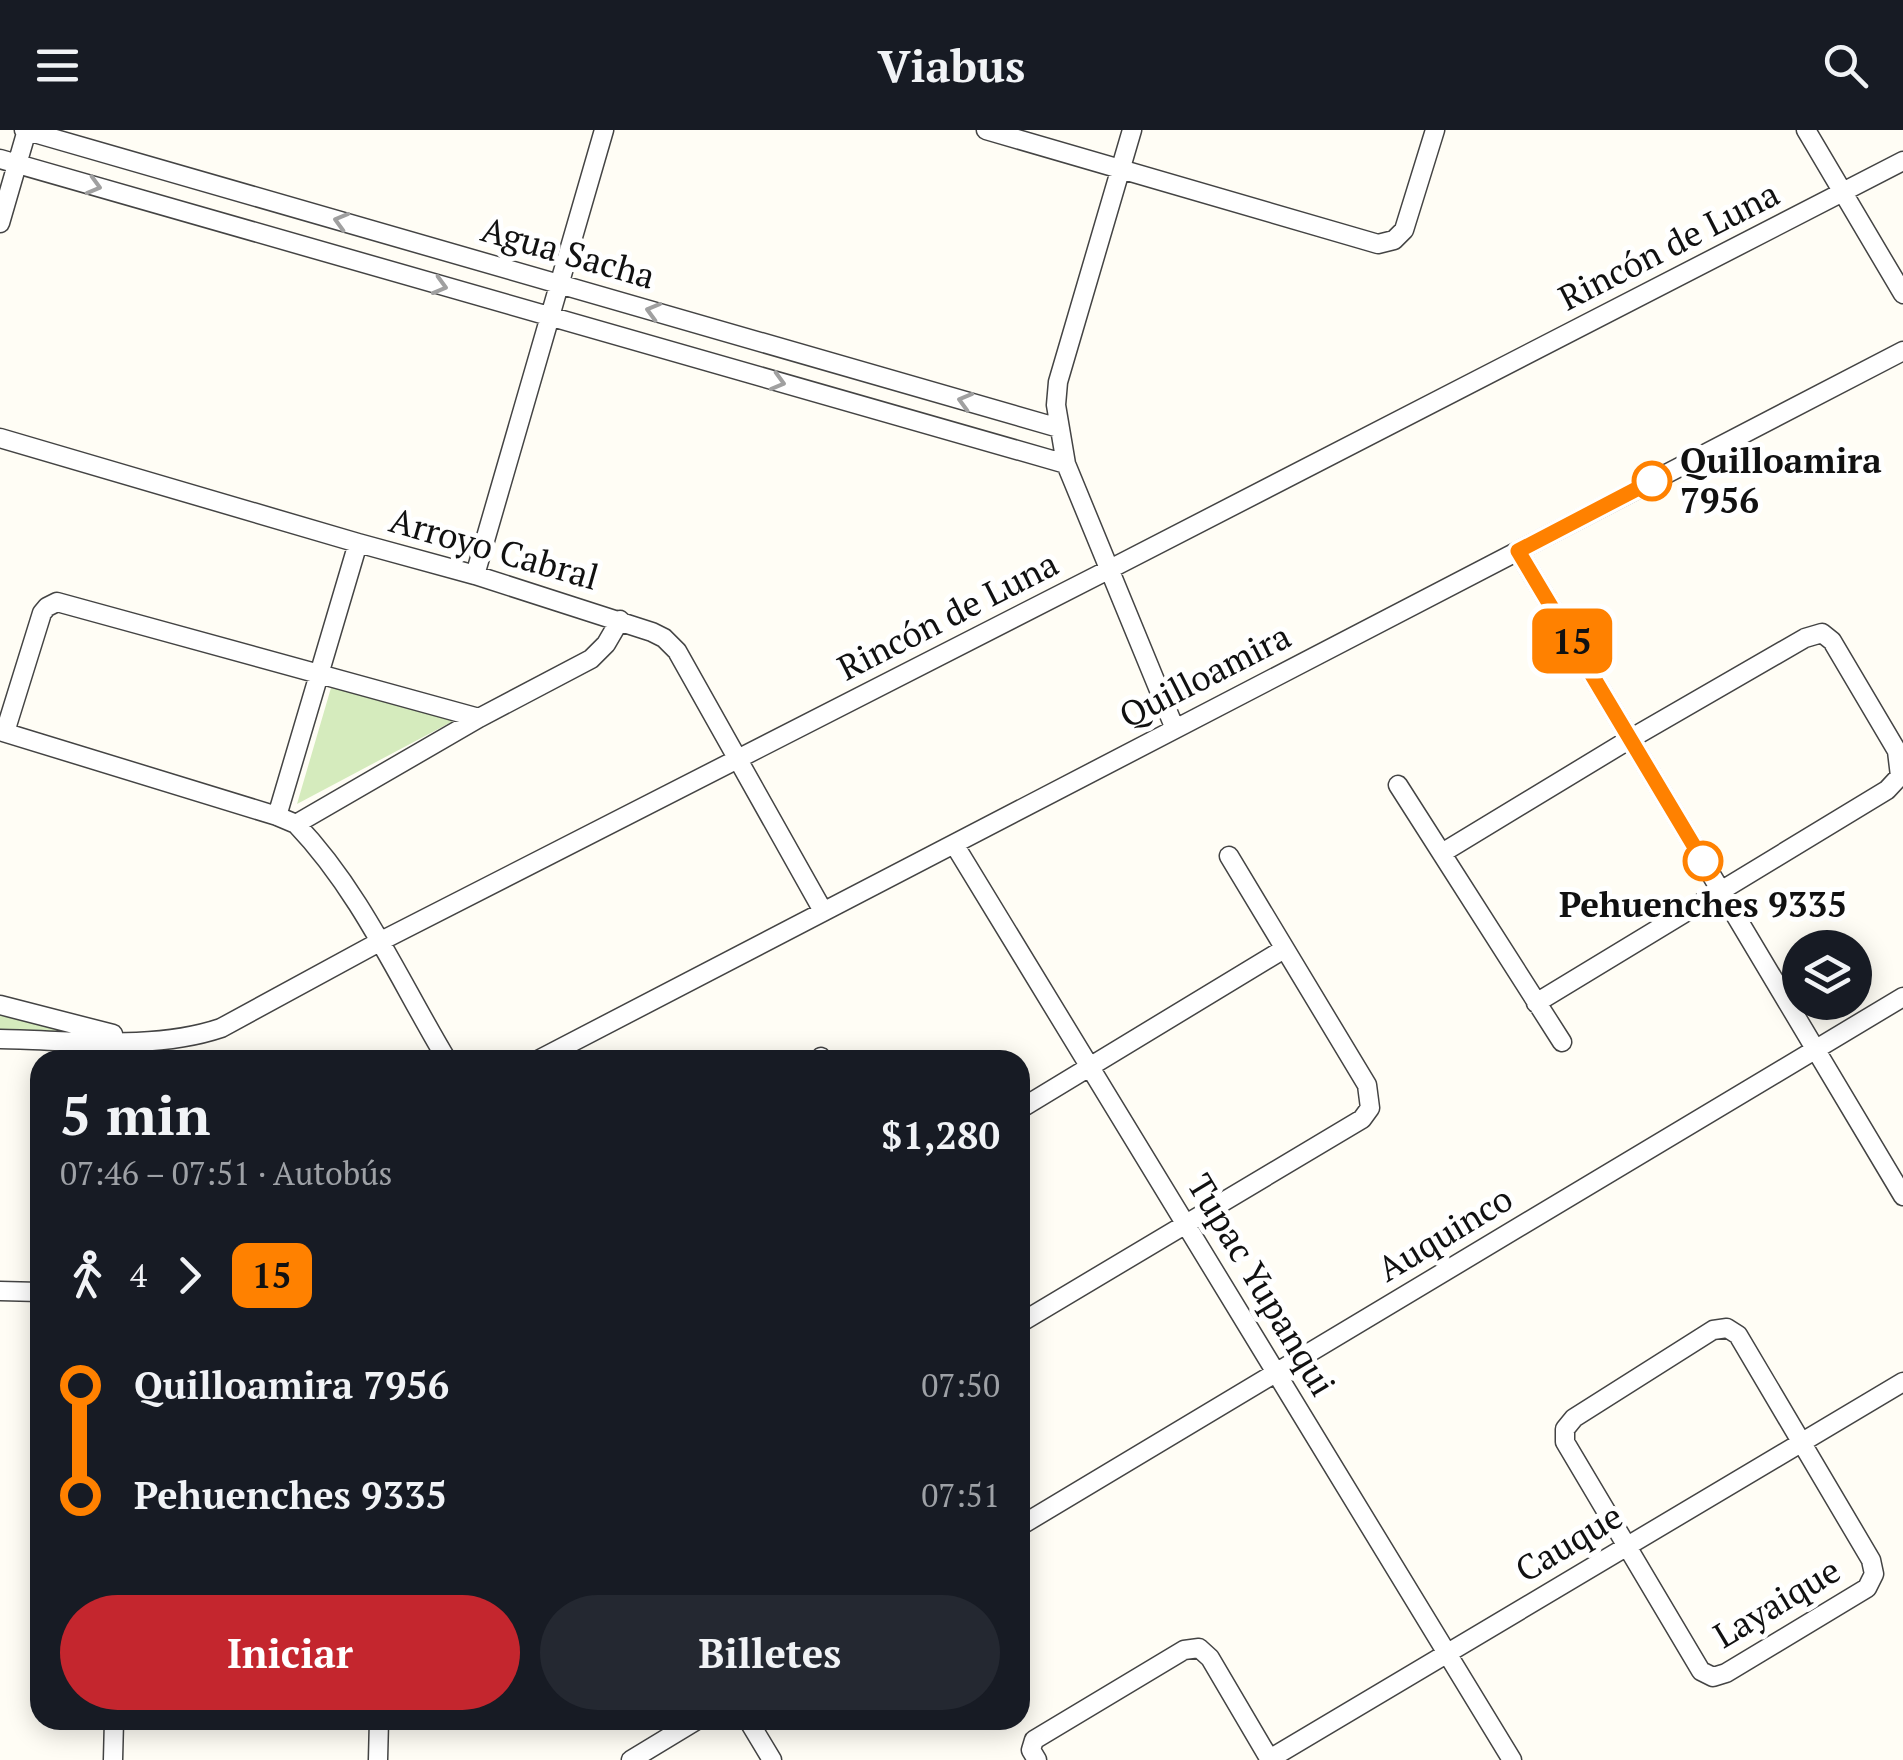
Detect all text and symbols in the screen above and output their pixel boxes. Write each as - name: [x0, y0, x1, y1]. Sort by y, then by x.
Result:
- text: Viabus: [878, 35, 1025, 95]
- icon: menu: [30, 38, 85, 93]
- icon: search: [1818, 38, 1873, 93]
- street label: Rincón de Luna: [1551, 170, 1786, 320]
- one-way arrow: [85, 174, 102, 195]
- street label: Agua Sacha: [476, 205, 660, 299]
- one-way arrow: [332, 212, 350, 233]
- one-way arrow: [430, 274, 448, 295]
- one-way arrow: [645, 302, 662, 323]
- one-way arrow: [769, 371, 786, 392]
- one-way arrow: [957, 392, 974, 413]
- place label: Quilloamira 7956: [1680, 437, 1882, 523]
- marker: Quilloamira 7956: [1633, 462, 1671, 500]
- street label: Arroyo Cabral: [384, 496, 604, 600]
- street label: Rincón de Luna: [830, 540, 1065, 690]
- line badge: 15: [1527, 608, 1617, 674]
- street label: Quilloamira: [1111, 612, 1298, 738]
- text: 15: [1552, 618, 1592, 664]
- marker: Pehuenches 9335: [1684, 842, 1722, 880]
- place label: Pehuenches 9335: [1559, 881, 1847, 927]
- map controls: [1782, 930, 1872, 1020]
- button: layers: [1782, 930, 1872, 1020]
- text: 5 min: [60, 1078, 210, 1151]
- text: $1,280: [881, 1110, 1000, 1160]
- text: 07:46 – 07:51 · Autobús: [60, 1152, 392, 1194]
- street label: Tupac Yupanqui: [1178, 1165, 1346, 1404]
- street label: Auquinco: [1369, 1175, 1520, 1291]
- icon: walk: [60, 1248, 115, 1303]
- icon: forward: [162, 1248, 217, 1303]
- text: 15: [252, 1252, 292, 1298]
- text: 4: [130, 1254, 147, 1296]
- text: Quilloamira 7956: [134, 1360, 449, 1410]
- text: 07:50: [921, 1364, 1000, 1406]
- text: Pehuenches 9335: [134, 1470, 447, 1520]
- text: 07:51: [921, 1474, 1000, 1516]
- street label: Cauque: [1506, 1492, 1631, 1592]
- street label: Layaique: [1705, 1546, 1848, 1658]
- button: Iniciar: [60, 1595, 520, 1710]
- button: Billetes: [540, 1595, 1000, 1710]

